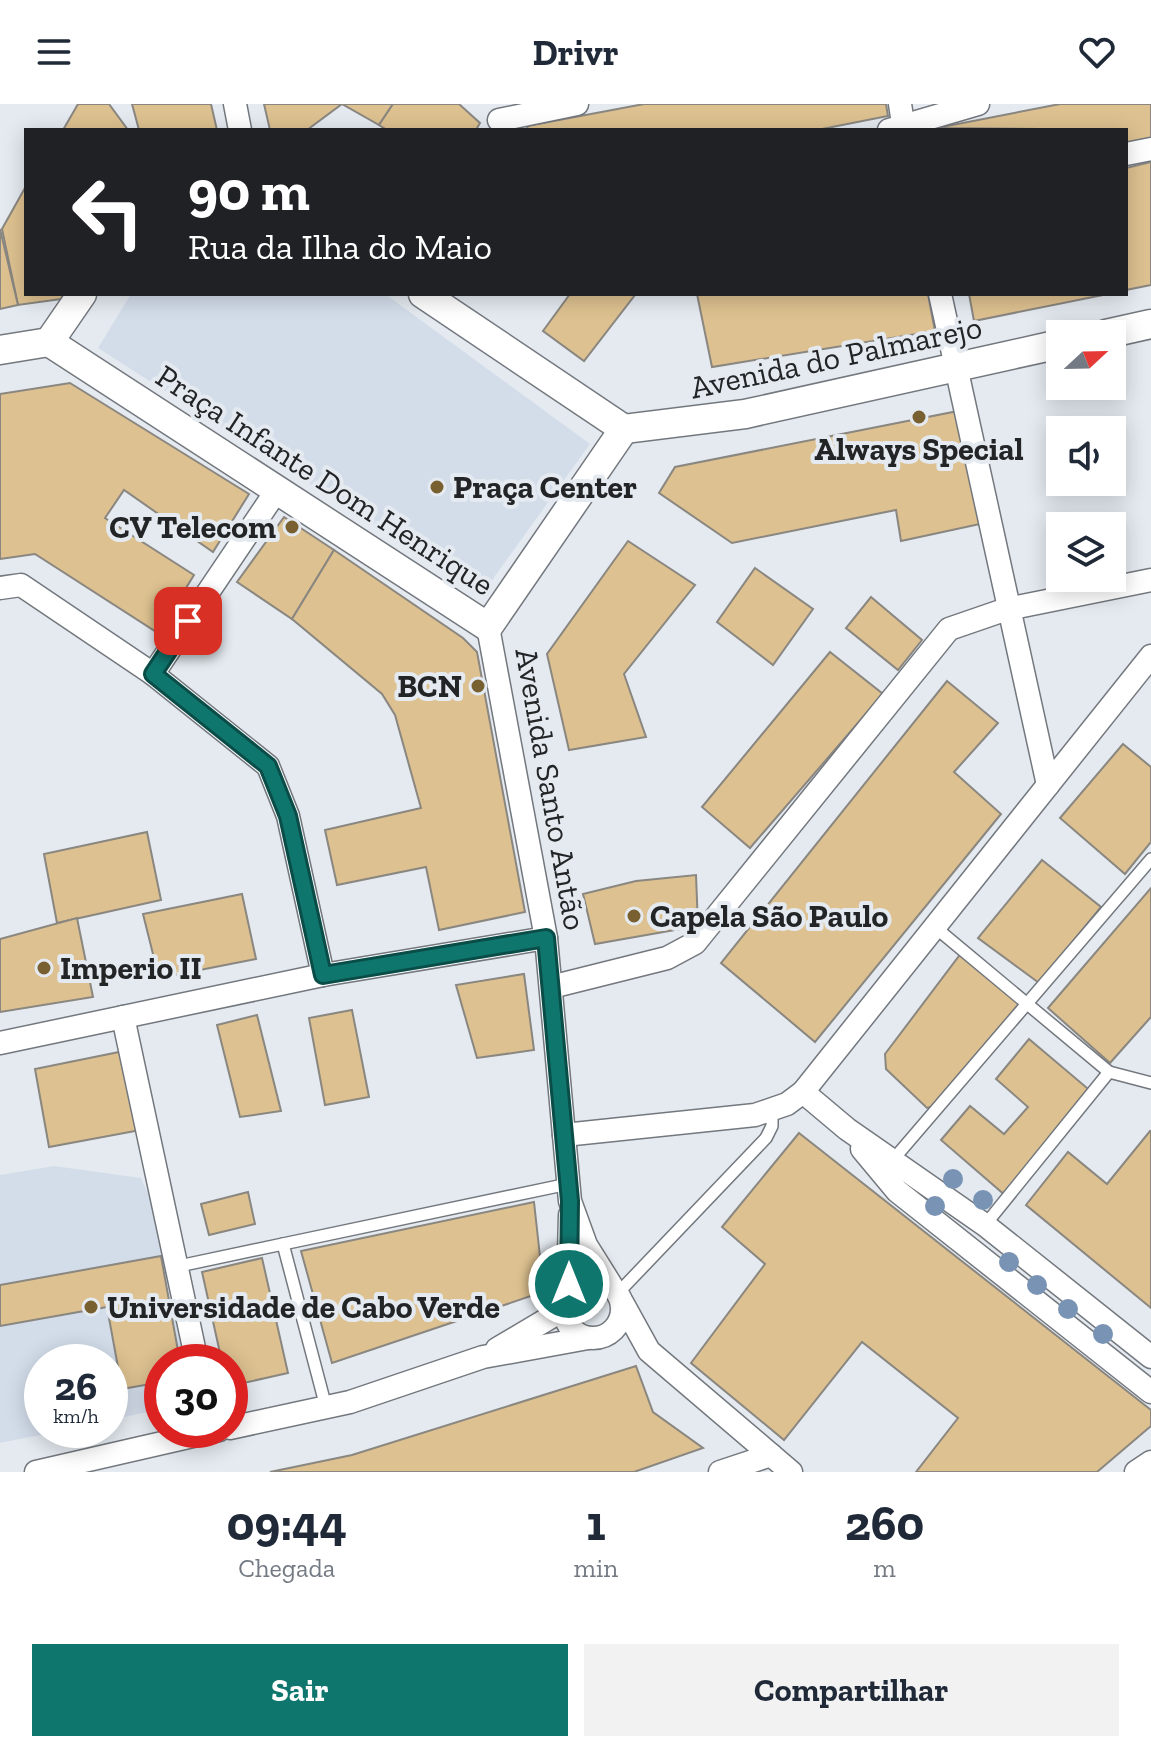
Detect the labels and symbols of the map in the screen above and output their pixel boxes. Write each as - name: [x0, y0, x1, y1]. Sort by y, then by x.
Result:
- street label: Avenida do Palmarejo: [687, 308, 985, 406]
- north arrow: [1046, 320, 1126, 400]
- street label: Praça Infante Dom Henrique: [149, 357, 501, 603]
- marker: Always Special: [910, 408, 928, 426]
- place label: Always Special: [814, 430, 1024, 468]
- place label: Praça Center: [453, 468, 637, 506]
- marker: Praça Center: [428, 478, 446, 496]
- place label: CV Telecom: [109, 508, 276, 546]
- marker: CV Telecom: [283, 518, 301, 536]
- pin: [154, 587, 222, 655]
- street label: Avenida Santo Antão: [507, 645, 595, 933]
- place label: BCN: [397, 667, 462, 705]
- marker: BCN: [469, 677, 487, 695]
- place label: Capela São Paulo: [650, 897, 889, 935]
- marker: Capela São Paulo: [625, 907, 643, 925]
- place label: Imperio II: [60, 949, 202, 987]
- marker: Imperio II: [35, 959, 53, 977]
- position arrow: [527, 1242, 611, 1326]
- place label: Universidade de Cabo Verde: [107, 1288, 500, 1326]
- marker: Universidade de Cabo Verde: [82, 1298, 100, 1316]
- speed limit sign: 30: [144, 1344, 248, 1448]

